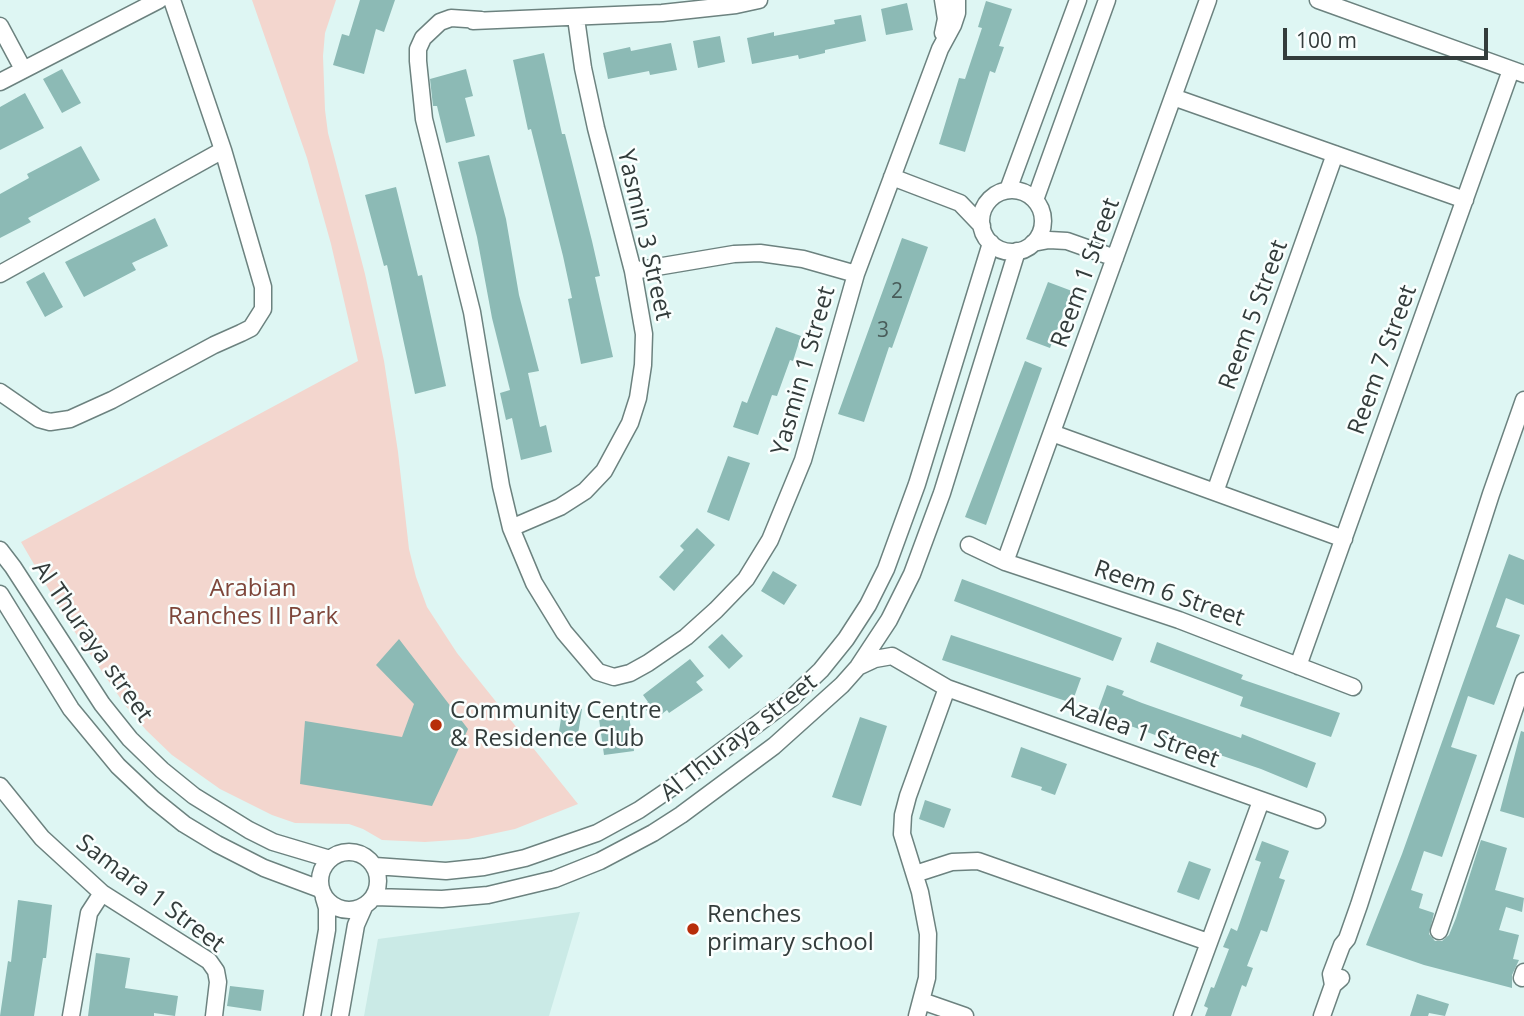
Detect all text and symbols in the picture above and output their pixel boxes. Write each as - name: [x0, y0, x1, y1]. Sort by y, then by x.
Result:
- scale bar: [1286, 14, 1491, 58]
- text: 100 m: [1296, 26, 1357, 54]
- street label: Yasmin 3 Street: [610, 147, 678, 323]
- street label: Reem 1 Street: [1046, 194, 1126, 352]
- street label: Reem 5 Street: [1214, 236, 1294, 394]
- house number: 2: [891, 279, 903, 305]
- street label: Reem 7 Street: [1343, 281, 1423, 439]
- street label: Yasmin 1 Street: [766, 283, 842, 459]
- house number: 3: [877, 318, 889, 344]
- street label: Reem 6 Street: [1090, 555, 1248, 633]
- street label: Al Thuraya street: [26, 556, 158, 728]
- park label: Arabian Ranches II Park: [168, 575, 338, 631]
- street label: Al Thuraya street: [655, 668, 823, 808]
- street label: Azalea 1 Street: [1057, 691, 1223, 775]
- place label: Community Centre & Residence Club: [450, 697, 661, 753]
- marker: Community Centre & Residence Club: [428, 717, 444, 733]
- street label: Samara 1 Street: [70, 829, 230, 959]
- place label: Renches primary school: [707, 901, 874, 957]
- marker: Renches primary school: [685, 921, 701, 937]

